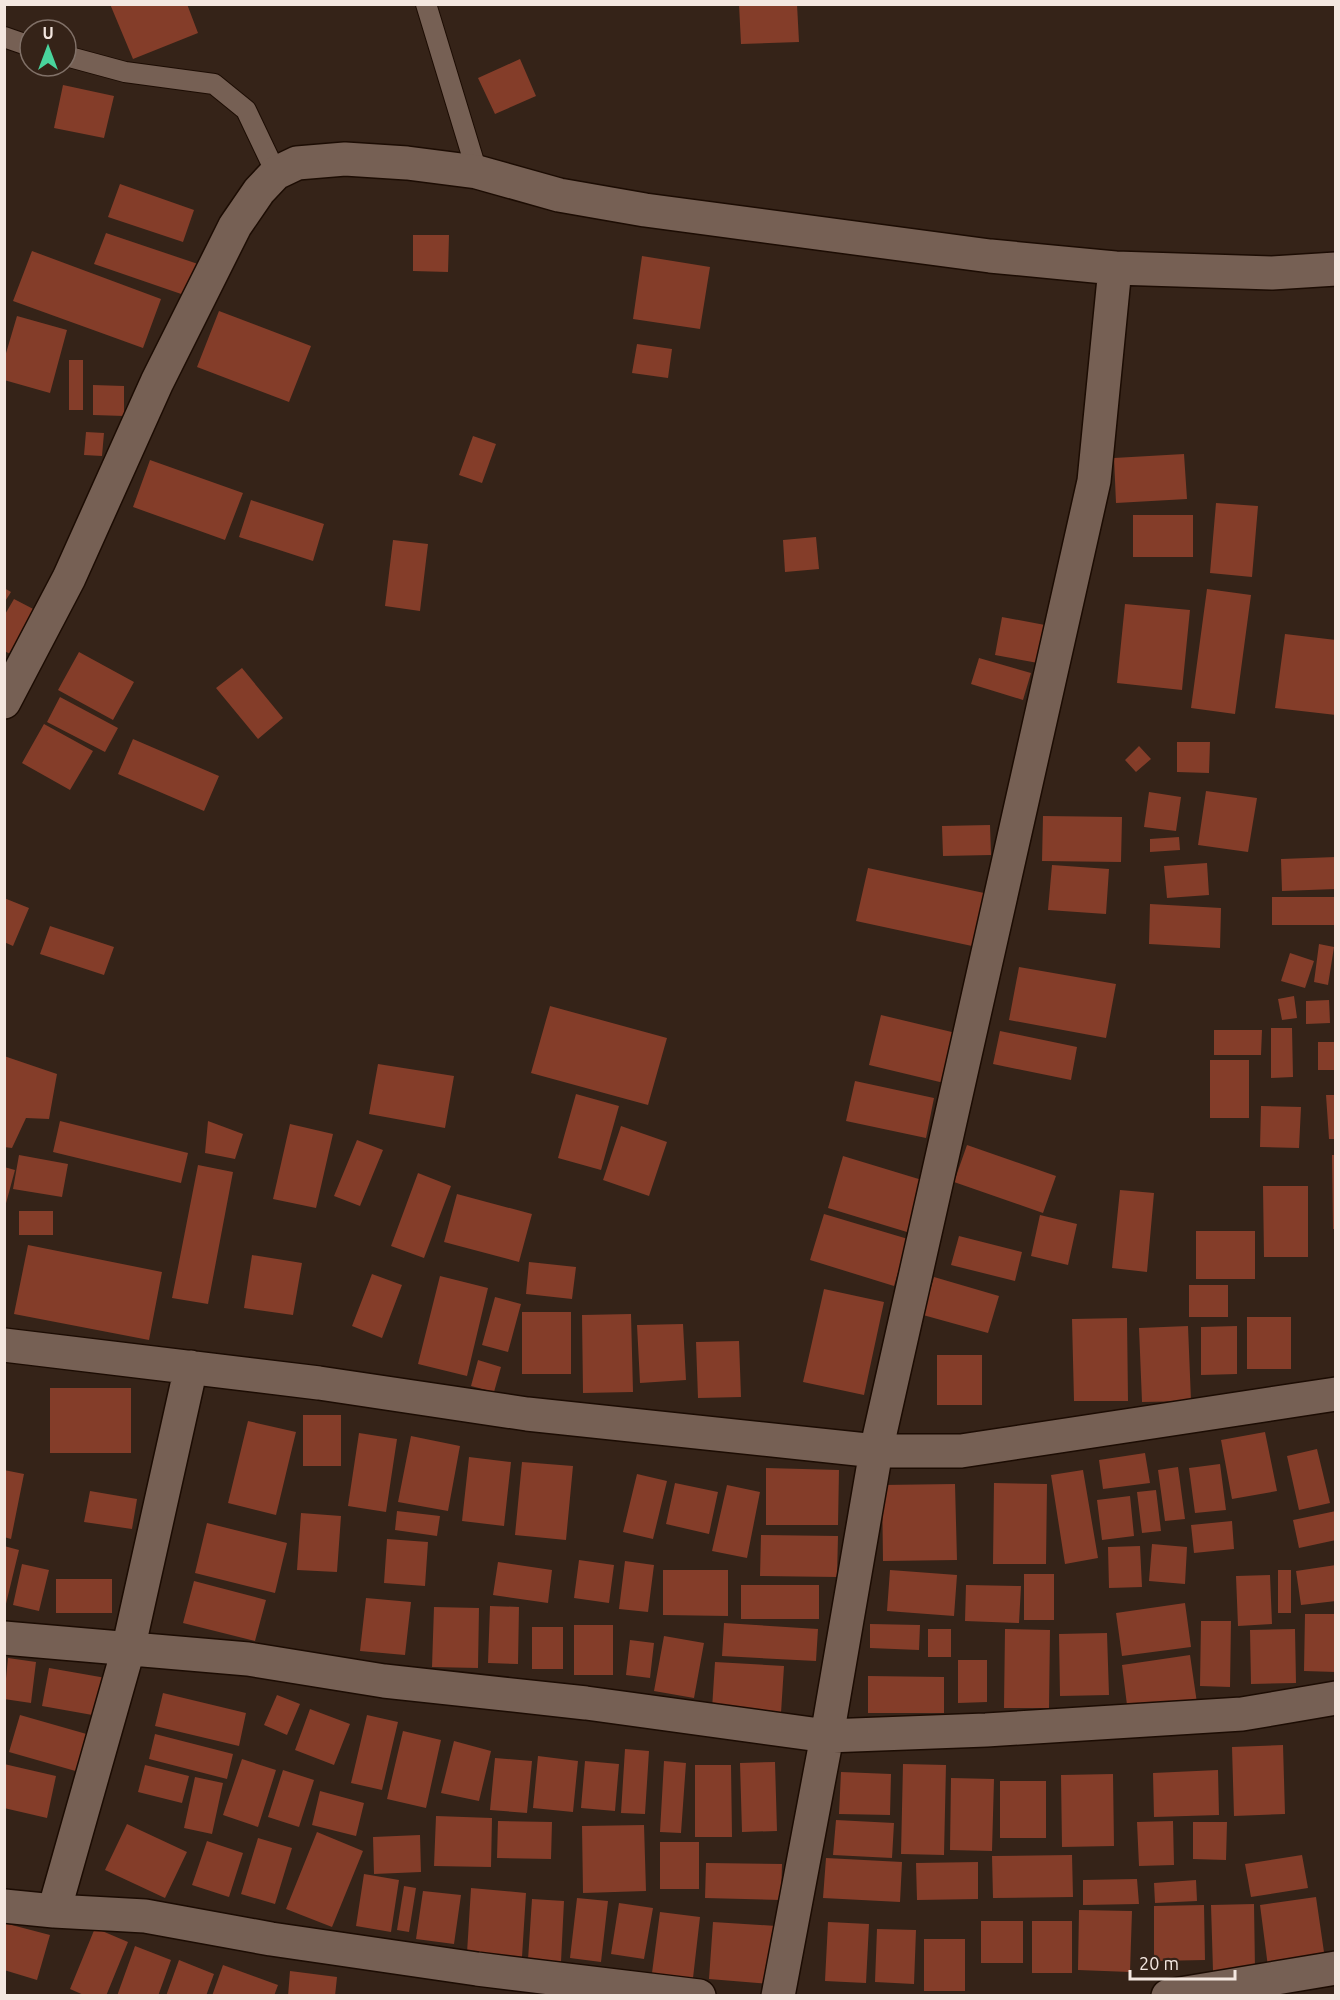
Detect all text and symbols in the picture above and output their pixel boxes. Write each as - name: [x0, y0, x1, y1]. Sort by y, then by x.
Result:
- north arrow: [18, 18, 78, 78]
- text: U: [42, 24, 54, 42]
- scale bar: [1130, 1943, 1235, 1981]
- text: 20 m: [1139, 1953, 1179, 1973]

